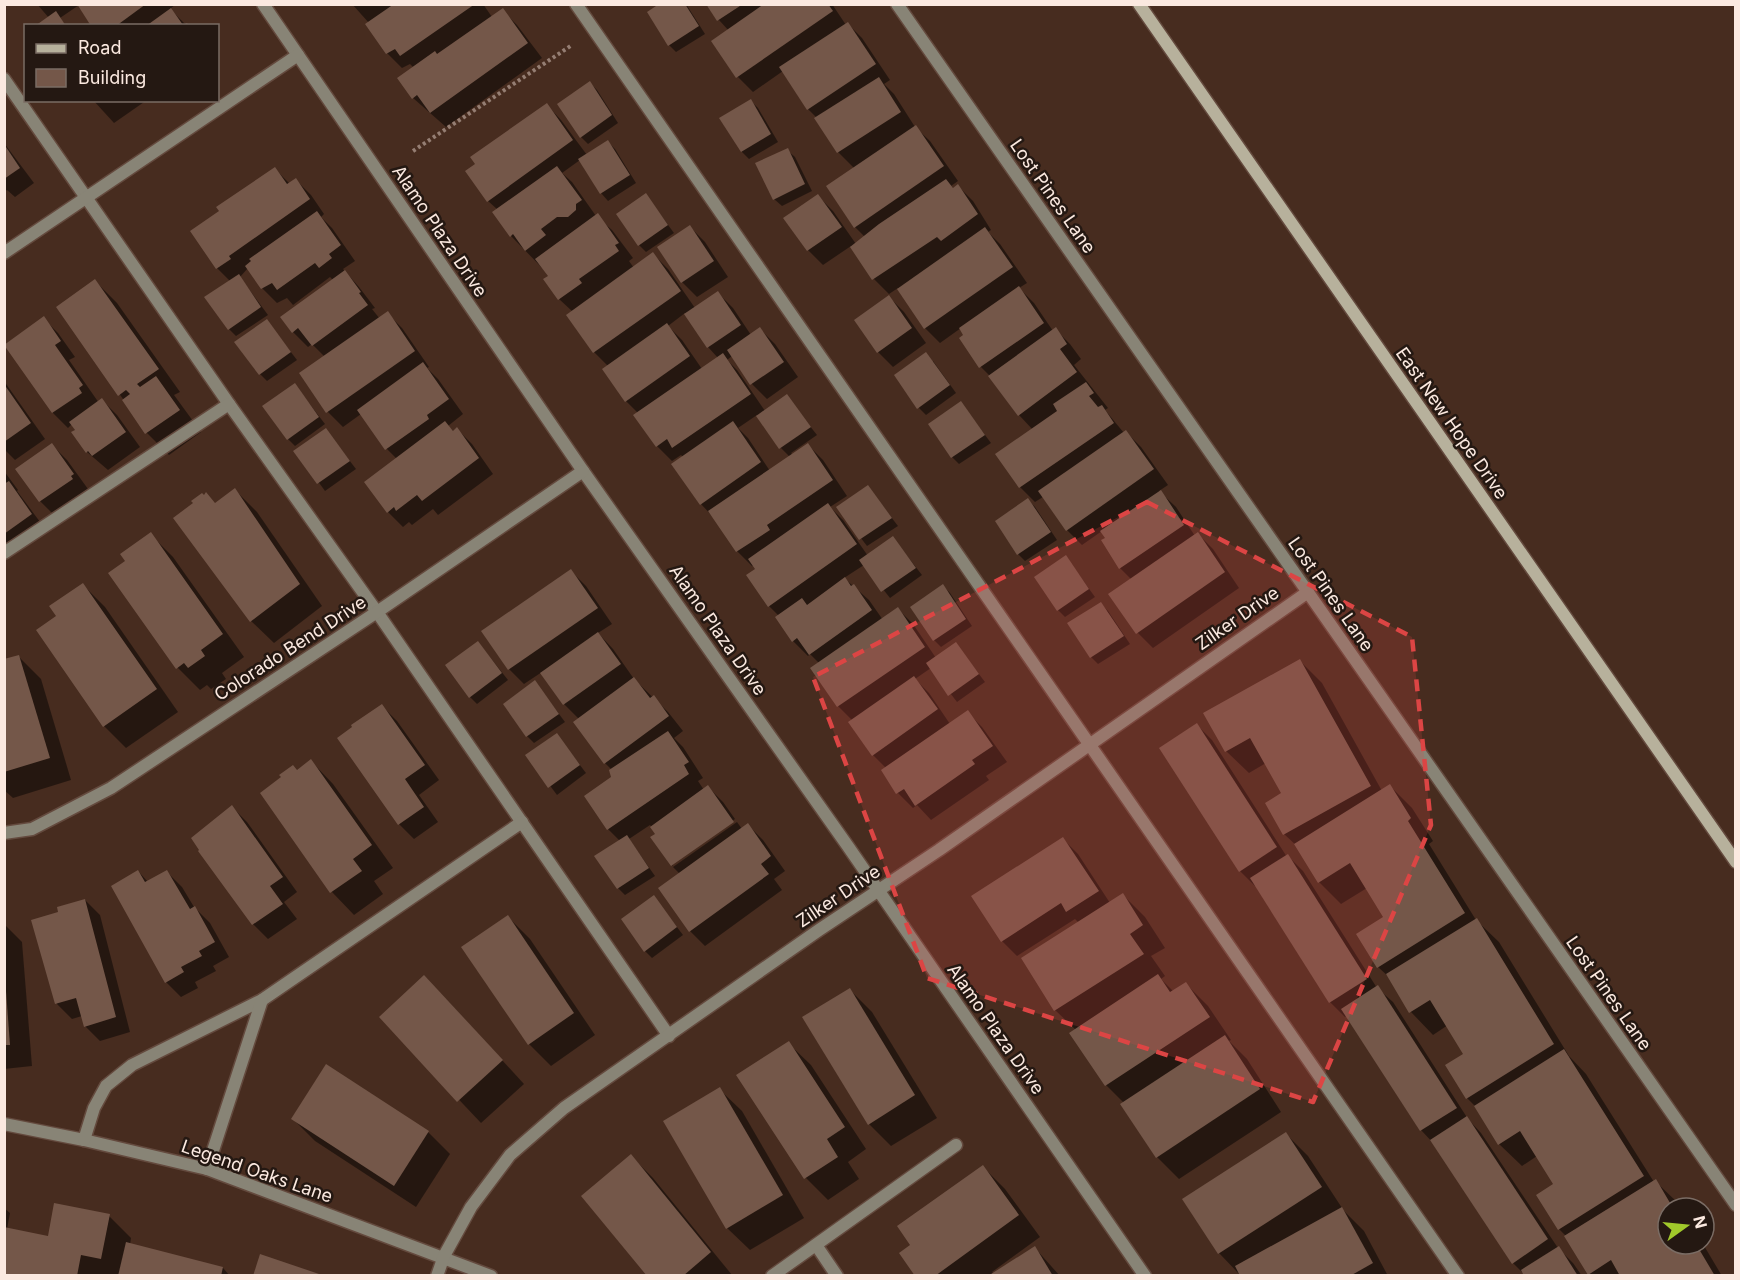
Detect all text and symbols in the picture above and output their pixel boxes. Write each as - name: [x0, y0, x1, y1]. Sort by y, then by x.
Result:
- legend: [24, 24, 219, 102]
- text: Road: [78, 37, 121, 58]
- text: Building: [78, 67, 146, 88]
- street label: Lost Pines Lane: [1006, 135, 1100, 257]
- street label: Alamo Plaza Drive: [388, 161, 492, 301]
- street label: East New Hope Drive: [1392, 343, 1512, 503]
- street label: Lost Pines Lane: [1284, 533, 1378, 655]
- street label: Alamo Plaza Drive: [665, 561, 771, 699]
- street label: Zilker Drive: [1191, 582, 1283, 654]
- street label: Colorado Bend Drive: [210, 591, 370, 705]
- street label: Zilker Drive: [792, 860, 884, 932]
- street label: Lost Pines Lane: [1562, 932, 1656, 1054]
- street label: Alamo Plaza Drive: [943, 960, 1049, 1098]
- street label: Legend Oaks Lane: [179, 1135, 335, 1207]
- north arrow: [1656, 1196, 1716, 1256]
- text: N: [1689, 1214, 1712, 1231]

